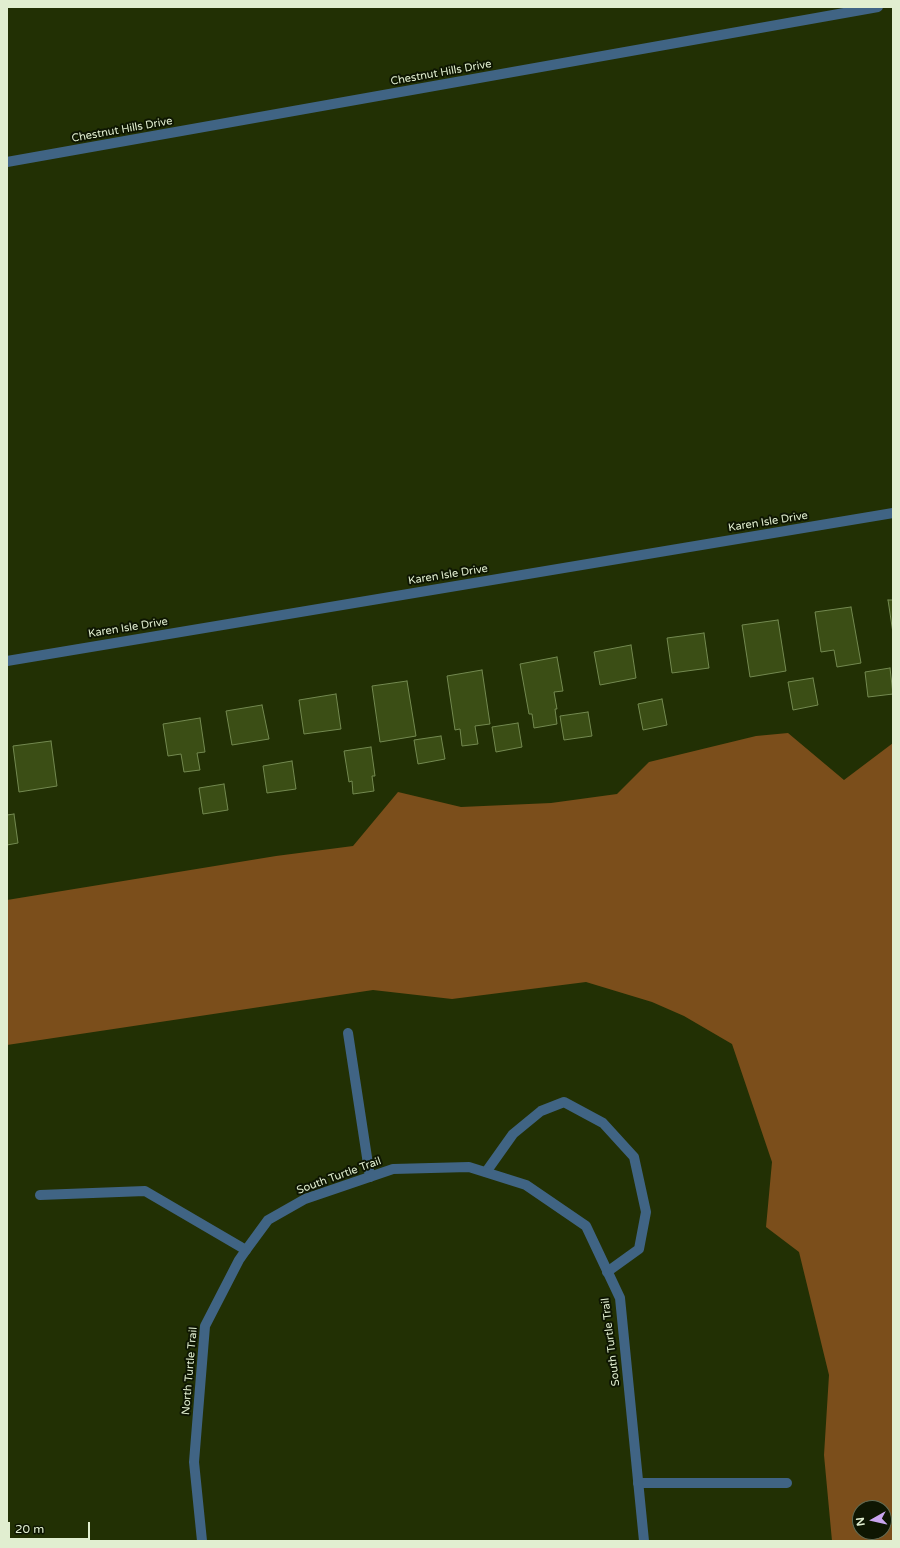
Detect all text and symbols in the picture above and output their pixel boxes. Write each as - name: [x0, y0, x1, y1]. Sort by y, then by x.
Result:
- street label: Chestnut Hills Drive: [390, 58, 492, 88]
- street label: Chestnut Hills Drive: [71, 115, 173, 145]
- street label: Karen Isle Drive: [727, 509, 809, 535]
- street label: Karen Isle Drive: [407, 562, 489, 588]
- street label: Karen Isle Drive: [87, 615, 169, 641]
- street label: South Turtle Trail: [295, 1155, 383, 1197]
- street label: South Turtle Trail: [599, 1297, 623, 1387]
- street label: North Turtle Trail: [180, 1326, 200, 1416]
- north arrow: [852, 1500, 892, 1540]
- scale bar: [10, 1514, 92, 1540]
- text: N: [854, 1516, 868, 1527]
- text: 20 m: [15, 1522, 44, 1536]

